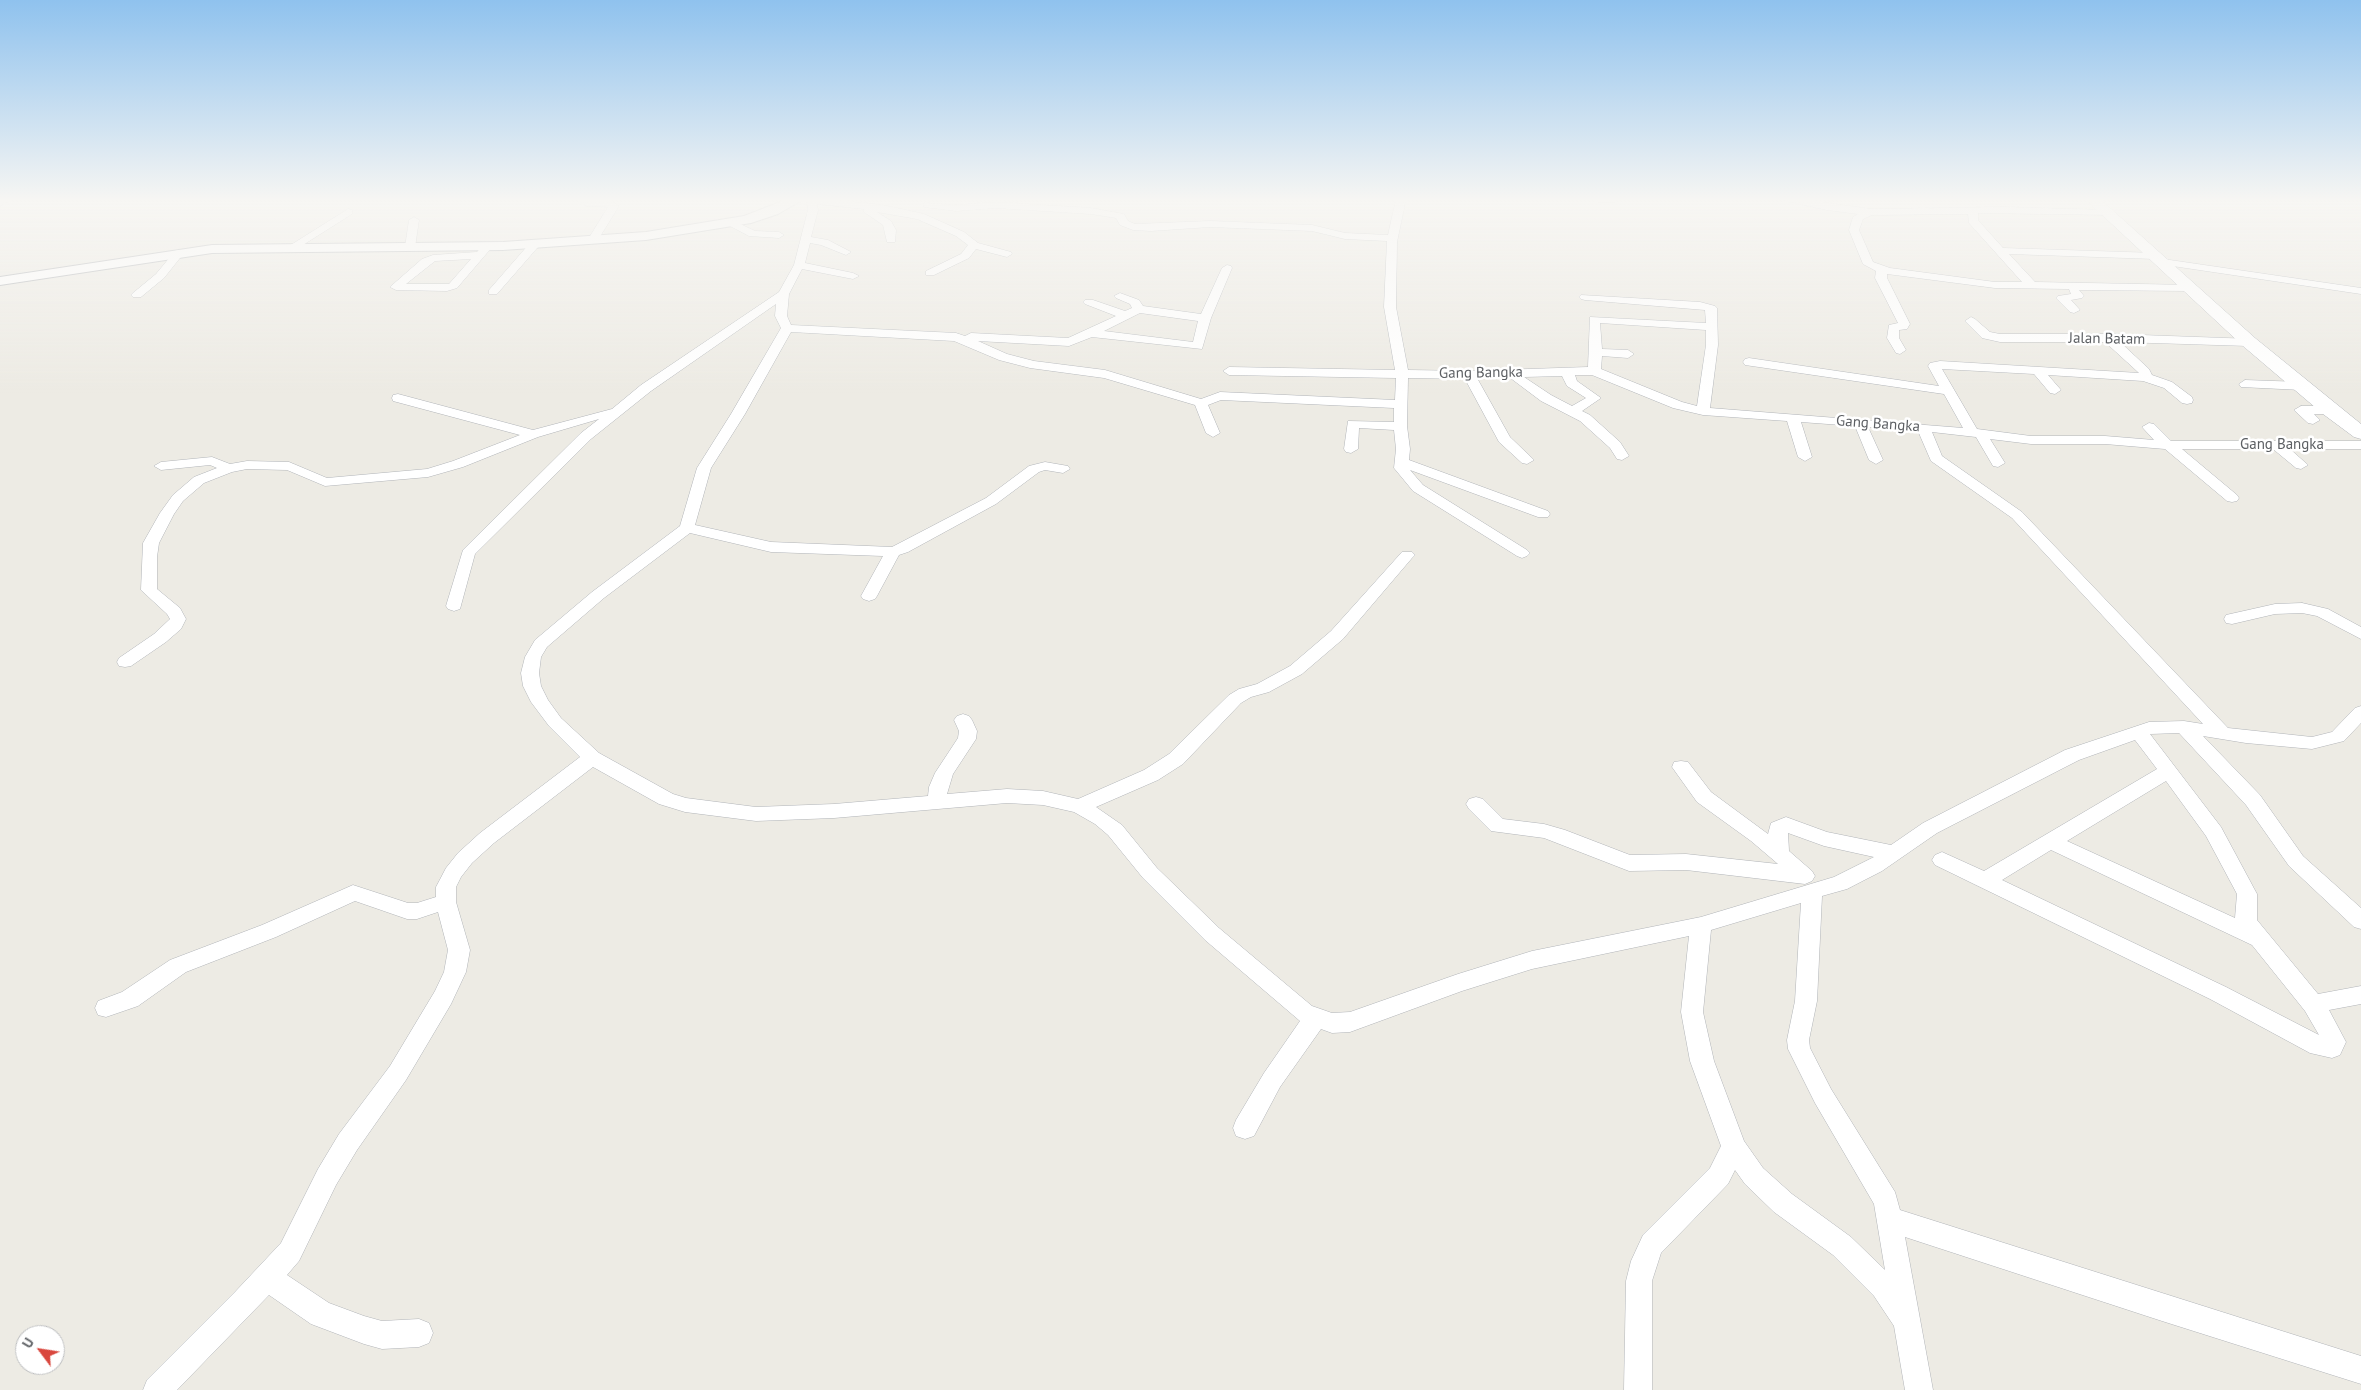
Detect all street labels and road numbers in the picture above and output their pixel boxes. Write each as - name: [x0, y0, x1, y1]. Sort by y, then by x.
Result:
- street label: Jalan Batam: [2068, 329, 2146, 349]
- street label: Gang Bangka: [1439, 363, 1523, 383]
- street label: Gang Bangka: [1835, 412, 1921, 436]
- street label: Gang Bangka: [2240, 436, 2324, 454]

